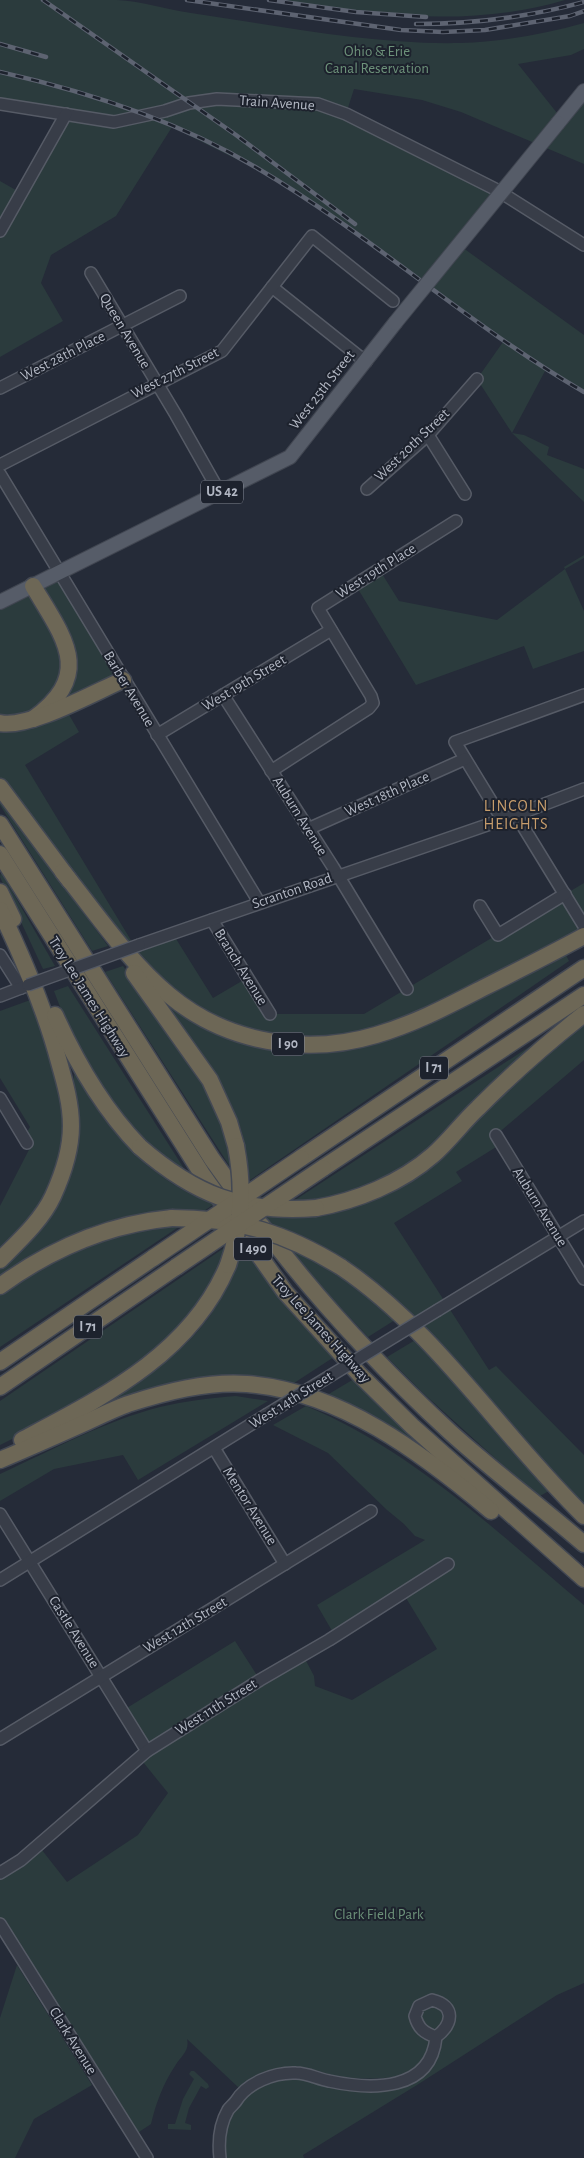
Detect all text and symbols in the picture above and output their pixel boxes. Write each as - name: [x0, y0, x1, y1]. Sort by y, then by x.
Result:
- park label: Ohio & Erie Canal Reservation: [325, 44, 429, 76]
- street label: Train Avenue: [239, 93, 315, 113]
- street label: Queen Avenue: [97, 291, 153, 371]
- street label: West 28th Place: [18, 328, 108, 384]
- street label: West 27th Street: [129, 344, 221, 401]
- street label: West 25th Street: [287, 347, 358, 432]
- street label: West 20th Street: [372, 406, 452, 484]
- road number: US 42: [201, 481, 243, 504]
- street label: West 19th Place: [334, 541, 419, 601]
- street label: Barber Avenue: [101, 649, 157, 730]
- street label: West 19th Street: [199, 652, 289, 714]
- street label: West 18th Place: [342, 769, 432, 819]
- street label: Auburn Avenue: [270, 774, 330, 858]
- district label: LINCOLN HEIGHTS: [483, 798, 549, 832]
- street label: Scranton Road: [250, 870, 334, 912]
- street label: Branch Avenue: [212, 926, 270, 1008]
- street label: Troy Lee James Highway: [46, 934, 133, 1061]
- road number: I 90: [272, 1032, 304, 1056]
- road number: I 71: [420, 1056, 448, 1080]
- street label: Auburn Avenue: [510, 1165, 570, 1249]
- road number: I 490: [234, 1238, 272, 1260]
- street label: Troy Lee James Highway: [269, 1272, 374, 1386]
- road number: I 71: [74, 1315, 102, 1338]
- street label: West 14th Street: [247, 1368, 336, 1432]
- street label: Mentor Avenue: [220, 1464, 280, 1548]
- street label: Castle Avenue: [46, 1593, 102, 1671]
- street label: West 12th Street: [140, 1594, 230, 1656]
- street label: West 11th Street: [173, 1676, 260, 1738]
- park label: Clark Field Park: [334, 1907, 424, 1922]
- street label: Clark Avenue: [46, 2005, 100, 2077]

